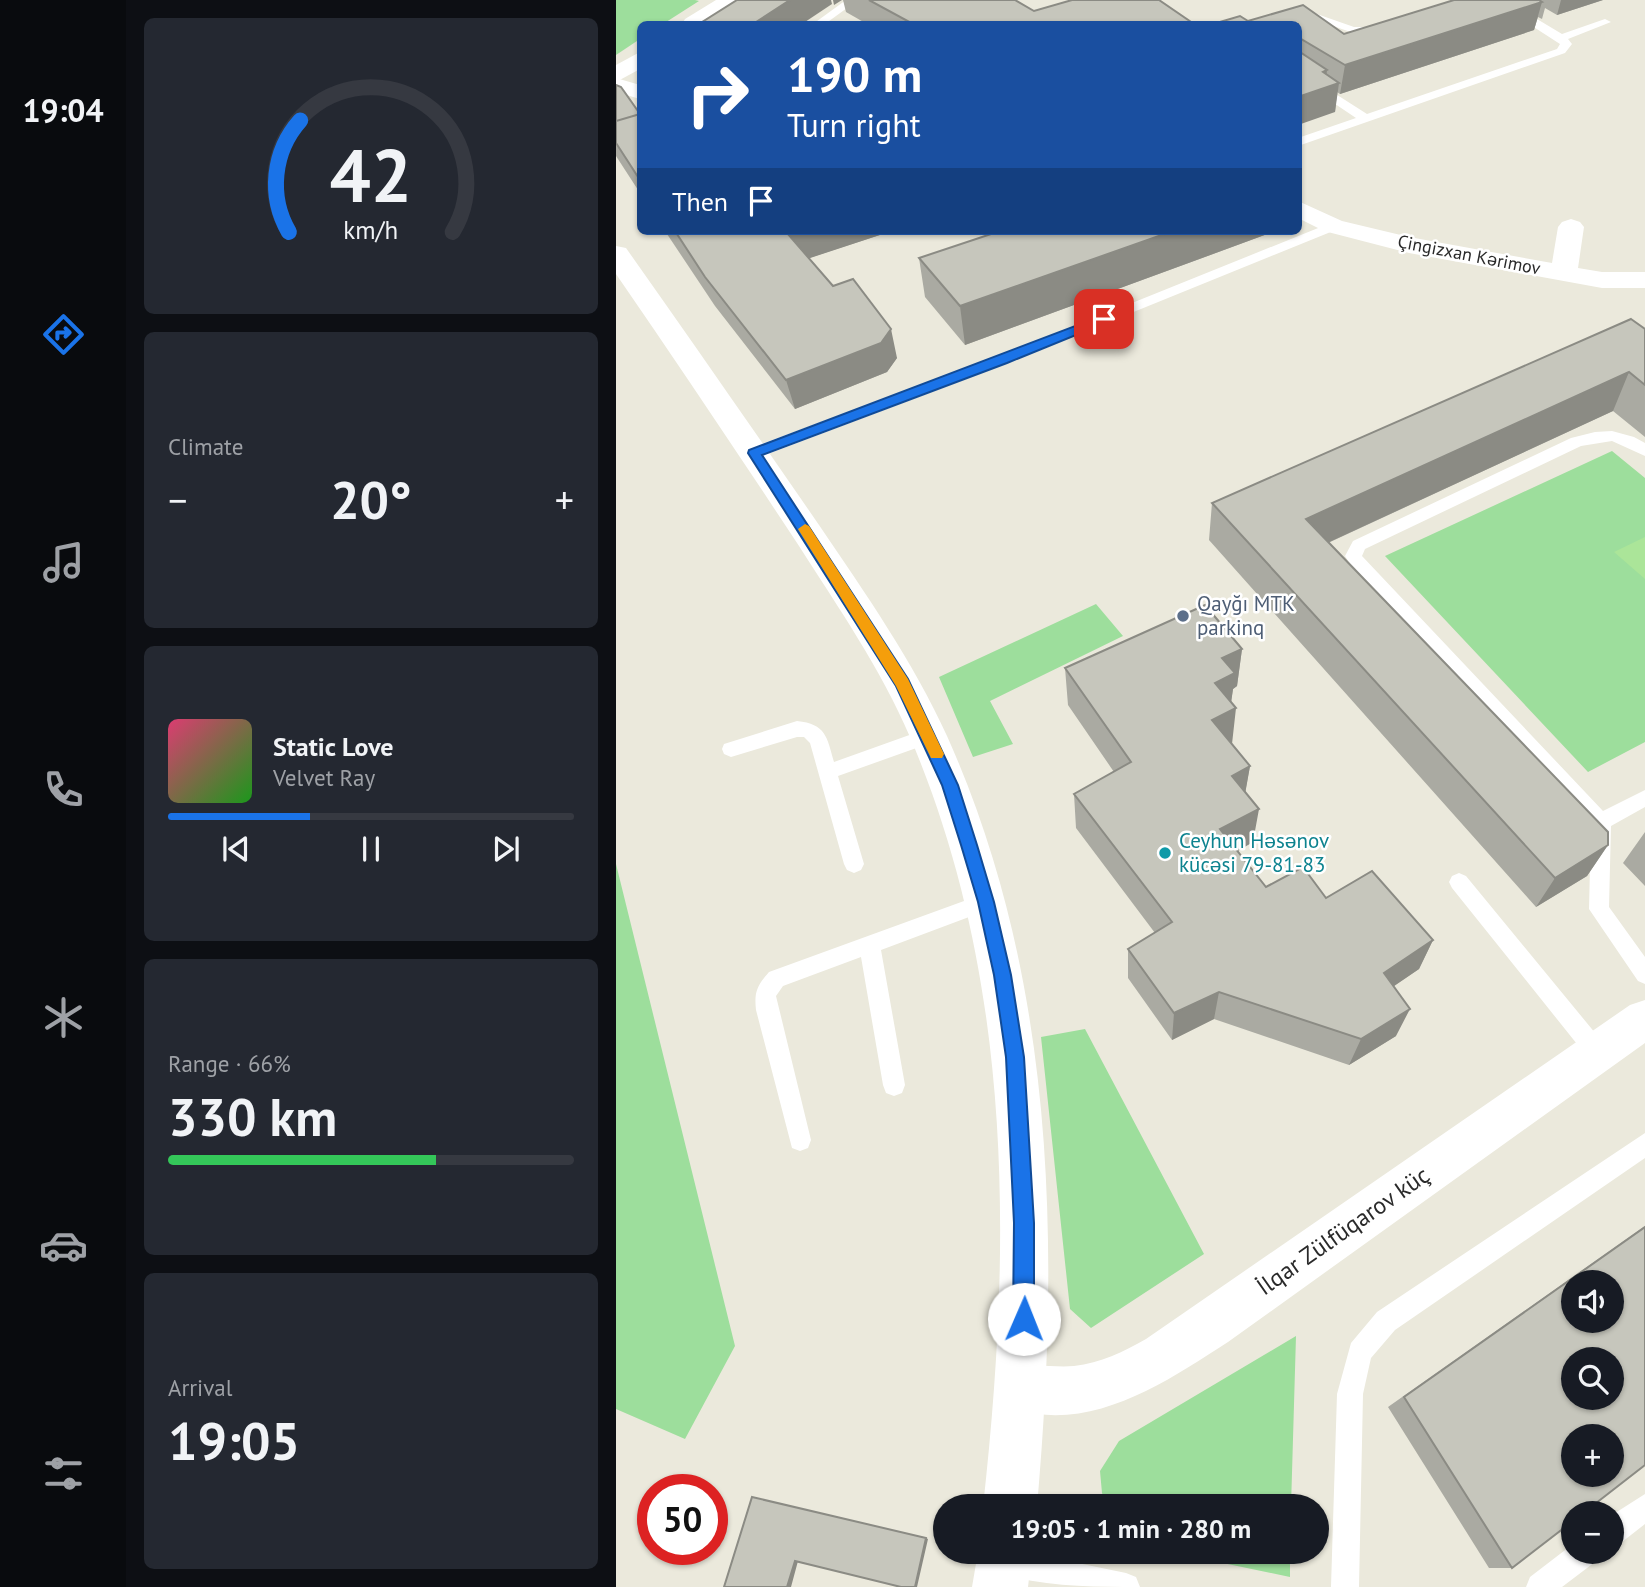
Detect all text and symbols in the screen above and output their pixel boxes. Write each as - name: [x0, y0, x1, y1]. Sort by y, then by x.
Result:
- text: 190 m: [787, 42, 922, 106]
- icon: right: [672, 49, 763, 140]
- text: 19:04: [22, 89, 104, 131]
- text: Turn right: [787, 104, 921, 146]
- text: 42: [330, 128, 412, 222]
- icon: arrive: [742, 182, 780, 220]
- text: Then: [672, 185, 728, 218]
- text: km/h: [344, 214, 398, 246]
- street label: Çingizxan Kərimov: [1396, 229, 1543, 280]
- pin: [1074, 289, 1134, 349]
- icon: arrive: [1085, 300, 1123, 338]
- icon: directions: [39, 310, 88, 359]
- text: Climate: [168, 432, 243, 461]
- text: 20°: [330, 466, 412, 533]
- text: −: [168, 475, 187, 524]
- text: +: [555, 475, 574, 524]
- icon: music: [39, 538, 88, 587]
- place label: Qayğı MTK parkinq: [1197, 590, 1295, 641]
- marker: Qayğı MTK parkinq: [1175, 608, 1191, 624]
- text: Static Love: [273, 730, 394, 763]
- text: Velvet Ray: [273, 763, 375, 792]
- icon: phone: [39, 765, 88, 814]
- place label: Ceyhun Həsənov kücəsi 79-81-83: [1179, 827, 1329, 878]
- icon: previous: [217, 830, 255, 868]
- icon: pause: [352, 830, 390, 868]
- icon: next: [487, 830, 525, 868]
- marker: Ceyhun Həsənov kücəsi 79-81-83: [1157, 845, 1173, 861]
- icon: climate: [39, 993, 88, 1042]
- text: Range · 66%: [168, 1049, 291, 1078]
- text: 330 km: [168, 1083, 337, 1150]
- street label: İlqar Zülfüqarov küç: [1250, 1159, 1435, 1302]
- icon: car: [39, 1221, 88, 1270]
- map controls: [1561, 1270, 1624, 1564]
- button: sound: [1561, 1270, 1624, 1333]
- position arrow: [987, 1282, 1061, 1356]
- button: search: [1561, 1347, 1624, 1410]
- text: Arrival: [168, 1373, 232, 1402]
- text: 19:05: [168, 1407, 300, 1474]
- button: +: [1561, 1424, 1624, 1487]
- icon: filters: [39, 1449, 88, 1498]
- speed limit sign: 50: [637, 1474, 728, 1565]
- button: −: [1561, 1501, 1624, 1564]
- text: 19:05 · 1 min · 280 m: [1011, 1512, 1251, 1545]

